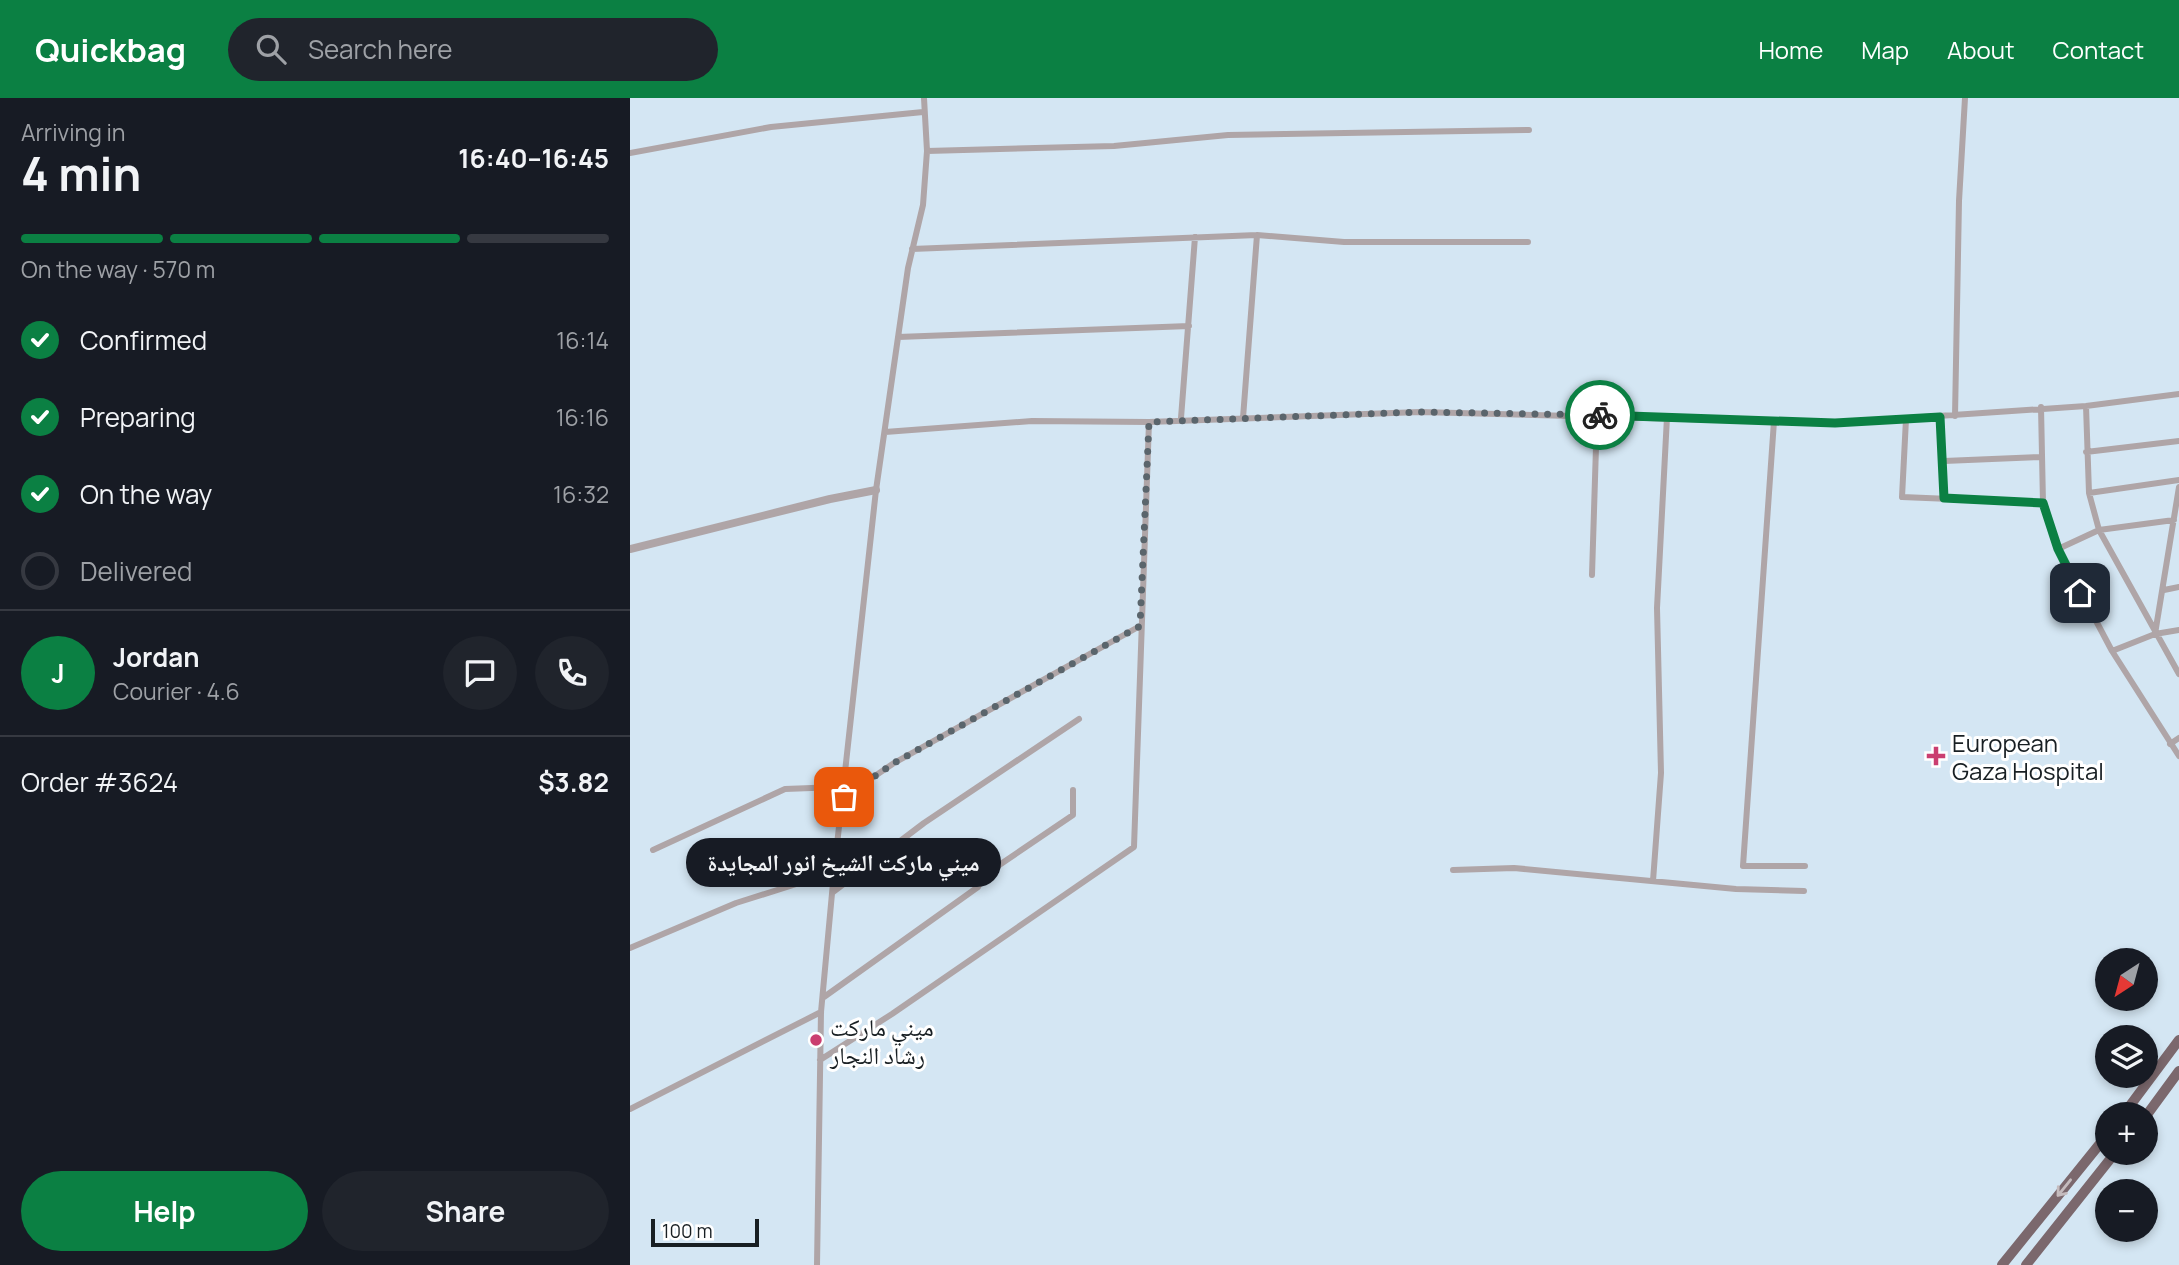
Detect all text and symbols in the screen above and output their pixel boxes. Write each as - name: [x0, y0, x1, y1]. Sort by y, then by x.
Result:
- search box: [228, 18, 718, 81]
- text: Quickbag: [35, 27, 186, 72]
- icon: search: [252, 30, 290, 68]
- text: Search here: [308, 31, 453, 67]
- text: Home: [1758, 33, 1823, 66]
- text: Map: [1861, 33, 1909, 66]
- text: About: [1947, 33, 2015, 66]
- text: Contact: [2053, 33, 2144, 66]
- text: Arriving in: [21, 116, 126, 148]
- text: 16:40–16:45: [458, 140, 609, 176]
- text: 4 min: [21, 142, 141, 205]
- text: On the way · 570 m: [21, 253, 215, 285]
- icon: check: [21, 321, 59, 359]
- text: Confirmed: [80, 322, 207, 358]
- text: 16:14: [556, 324, 609, 356]
- courier: [1565, 380, 1635, 450]
- icon: bike: [1581, 396, 1619, 434]
- icon: check: [21, 398, 59, 436]
- text: Preparing: [80, 399, 196, 435]
- text: 16:16: [556, 401, 609, 433]
- icon: check: [21, 475, 59, 513]
- text: On the way: [80, 476, 212, 512]
- text: 16:32: [553, 478, 609, 510]
- text: Delivered: [80, 553, 192, 589]
- pin: [2050, 563, 2110, 623]
- icon: home: [2061, 574, 2099, 612]
- button: chat: [443, 636, 517, 710]
- button: phone: [535, 636, 609, 710]
- text: Jordan: [113, 639, 199, 675]
- text: J: [51, 655, 65, 691]
- text: Courier · 4.6: [113, 675, 240, 707]
- place label: European Gaza Hospital: [1952, 726, 2104, 787]
- marker: European Gaza Hospital: [1926, 746, 1946, 766]
- text: Order #3624: [21, 764, 178, 800]
- text: $3.82: [538, 764, 609, 800]
- pin: [814, 767, 874, 827]
- icon: bag: [825, 778, 863, 816]
- callout: ميني ماركت الشيخ انور المجايدة: [687, 839, 1002, 888]
- text: ميني ماركت الشيخ انور المجايدة: [707, 846, 980, 878]
- north arrow: [2095, 948, 2158, 1012]
- map controls: [2095, 948, 2158, 1242]
- place label: ميني ماركت رشاد النجار: [829, 1010, 934, 1071]
- button: layers: [2095, 1025, 2158, 1088]
- marker: ميني ماركت رشاد النجار: [808, 1032, 824, 1048]
- button: +: [2095, 1102, 2158, 1165]
- button: Help: [21, 1171, 308, 1251]
- button: Share: [322, 1171, 609, 1251]
- one-way arrow: [2056, 1179, 2072, 1197]
- button: −: [2095, 1179, 2158, 1242]
- scale bar: [651, 1216, 760, 1248]
- text: 100 m: [662, 1218, 713, 1244]

